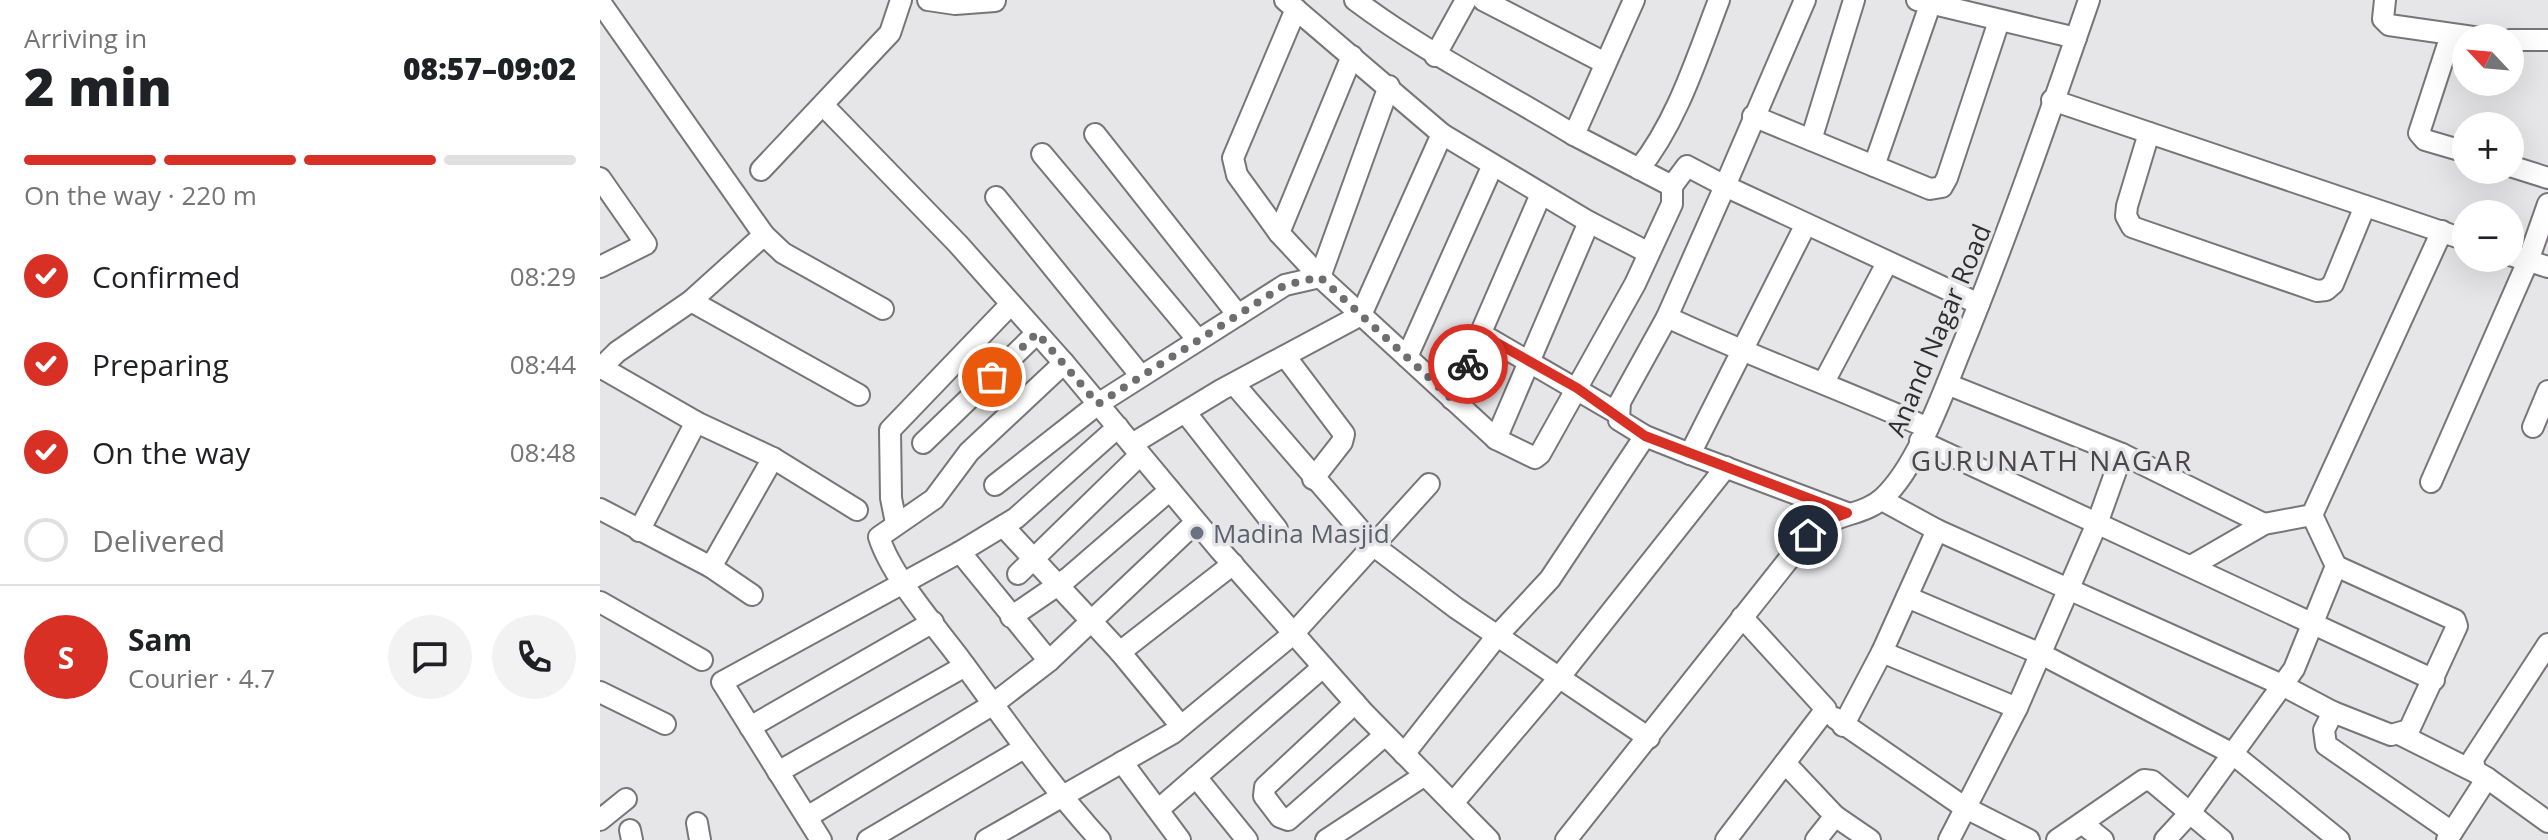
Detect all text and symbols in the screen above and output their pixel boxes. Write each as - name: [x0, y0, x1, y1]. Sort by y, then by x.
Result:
- text: Arriving in: [24, 20, 147, 56]
- north arrow: [2452, 24, 2524, 96]
- map controls: [2452, 24, 2524, 272]
- text: 08:57–09:02: [403, 48, 576, 89]
- text: 2 min: [24, 50, 172, 121]
- button: +: [2452, 112, 2524, 184]
- text: On the way · 220 m: [24, 177, 257, 213]
- button: −: [2452, 200, 2524, 272]
- street label: Anand Nagar Road: [1877, 218, 1999, 442]
- icon: check: [24, 254, 68, 298]
- text: Confirmed: [92, 256, 240, 297]
- text: 08:29: [510, 258, 576, 294]
- courier: [1428, 324, 1508, 404]
- icon: check: [24, 342, 68, 386]
- icon: bike: [1446, 342, 1490, 386]
- pin: [958, 343, 1026, 411]
- text: Preparing: [92, 344, 229, 385]
- text: 08:44: [510, 346, 576, 382]
- icon: bag: [970, 355, 1014, 399]
- icon: check: [24, 430, 68, 474]
- text: On the way: [92, 432, 250, 473]
- text: 08:48: [510, 434, 576, 470]
- district label: GURUNATH NAGAR: [1911, 441, 2193, 479]
- pin: [1774, 501, 1842, 569]
- icon: home: [1786, 513, 1830, 557]
- place label: Madina Masjid: [1213, 515, 1390, 551]
- text: Delivered: [92, 520, 225, 561]
- marker: Madina Masjid: [1188, 524, 1206, 542]
- button: chat: [388, 615, 472, 699]
- button: phone: [492, 615, 576, 699]
- text: Sam: [128, 619, 192, 660]
- text: S: [58, 637, 74, 678]
- text: Courier · 4.7: [128, 660, 275, 696]

